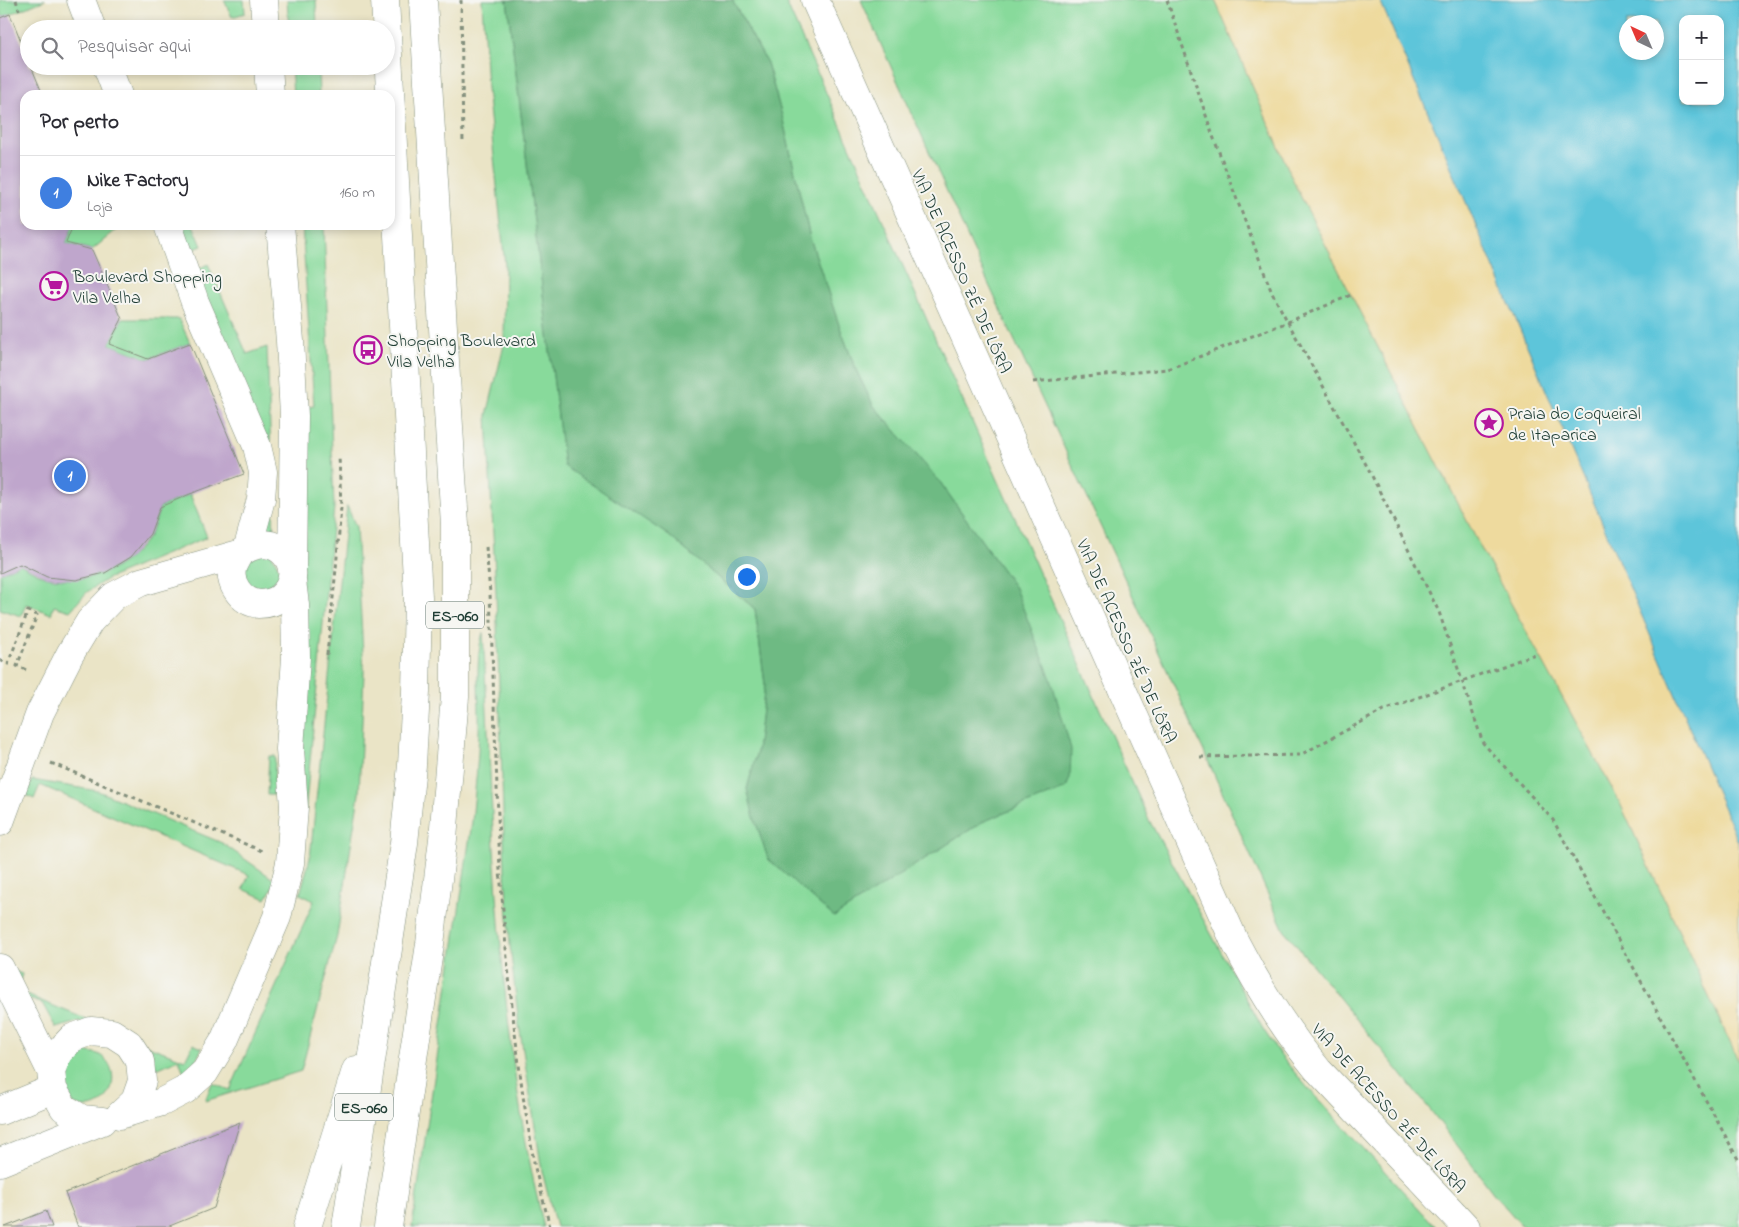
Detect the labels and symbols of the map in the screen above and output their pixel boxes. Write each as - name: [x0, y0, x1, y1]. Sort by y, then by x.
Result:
- north arrow: [1619, 15, 1664, 60]
- street label: VIA DE ACESSO ZÉ DE LÔRA: [903, 165, 1017, 378]
- place label: Boulevard Shopping Vila Velha: [72, 265, 222, 312]
- supermarket icon: Boulevard Shopping Vila Velha: [39, 271, 69, 301]
- place label: Shopping Boulevard Vila Velha: [386, 329, 536, 376]
- bus stop icon: Shopping Boulevard Vila Velha: [353, 335, 383, 365]
- place label: Praia do Coqueiral de Itaparica: [1508, 402, 1641, 449]
- place icon: Praia do Coqueiral de Itaparica: [1474, 408, 1504, 438]
- pin: 1: [54, 457, 86, 495]
- street label: VIA DE ACESSO ZÉ DE LÔRA: [1068, 535, 1182, 748]
- your location: [734, 564, 760, 590]
- road number: ES-060: [426, 602, 484, 628]
- street label: VIA DE ACESSO ZÉ DE LÔRA: [1303, 1018, 1471, 1200]
- road number: ES-060: [335, 1094, 393, 1120]

